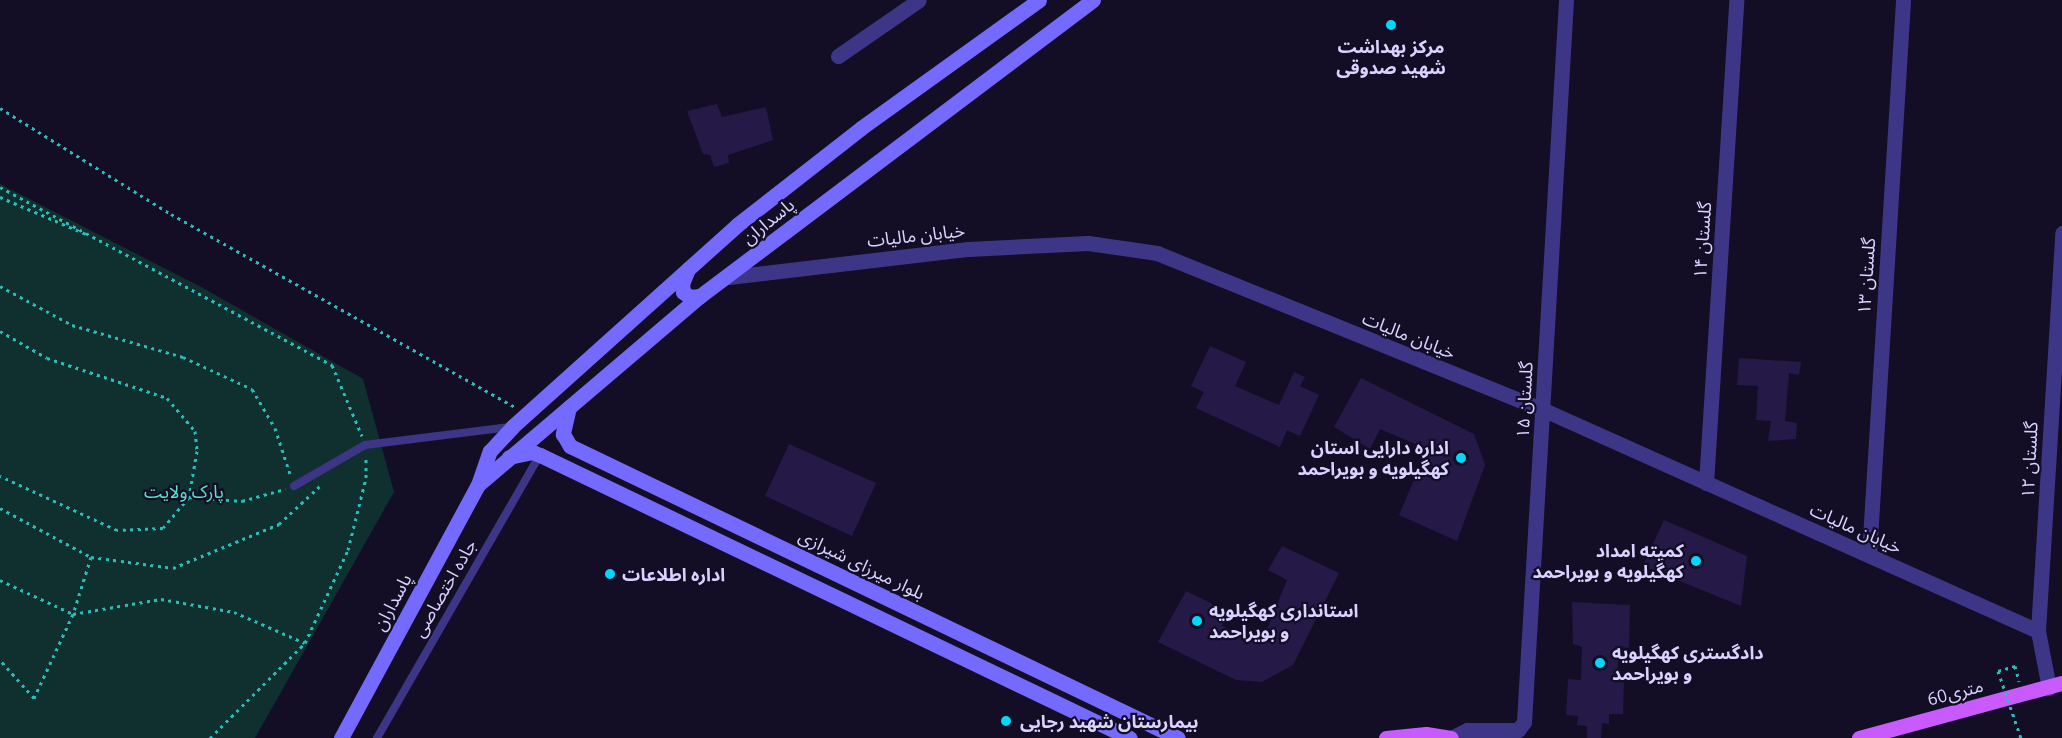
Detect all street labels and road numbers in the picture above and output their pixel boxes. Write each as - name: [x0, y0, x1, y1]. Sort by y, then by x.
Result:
- street label: پاسداران: [737, 193, 799, 249]
- street label: گلستان ۱۴: [1689, 201, 1715, 279]
- street label: خیابان مالیات: [866, 219, 966, 251]
- street label: گلستان ۱۳: [1853, 237, 1879, 315]
- street label: خیابان مالیات: [1359, 307, 1459, 363]
- street label: گلستان ۱۵: [1511, 361, 1537, 439]
- street label: گلستان ۱۲: [2016, 421, 2042, 499]
- street label: خیابان مالیات: [1807, 498, 1905, 558]
- street label: بلوار میرزای شیرازی: [796, 524, 928, 604]
- street label: جاده اختصاصی: [407, 535, 481, 641]
- street label: پاسداران: [368, 570, 416, 634]
- street label: 60متری: [1925, 674, 1985, 710]

